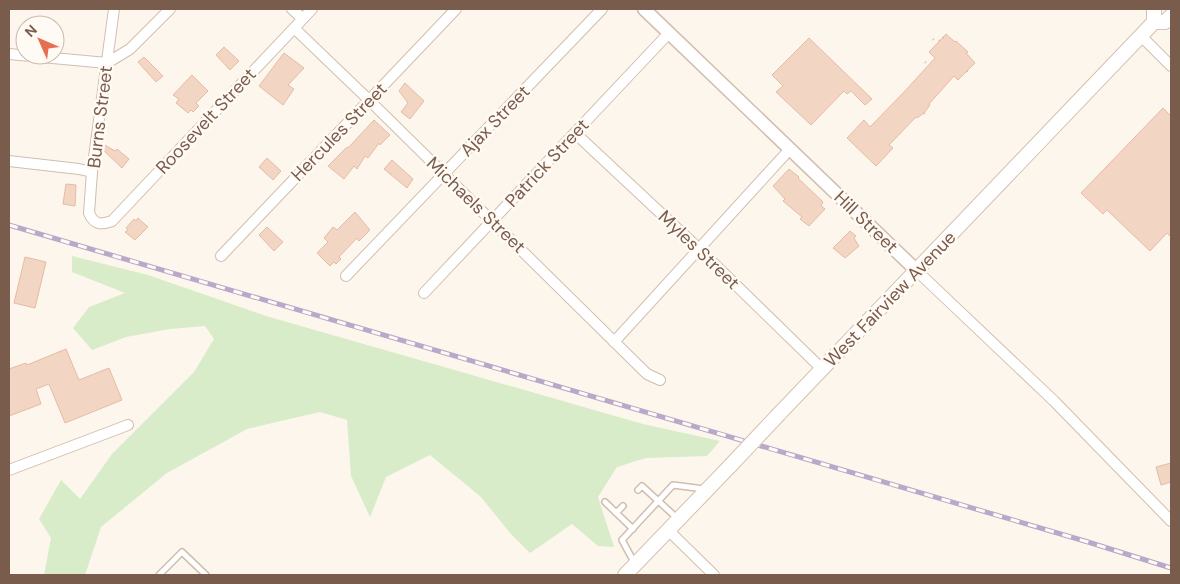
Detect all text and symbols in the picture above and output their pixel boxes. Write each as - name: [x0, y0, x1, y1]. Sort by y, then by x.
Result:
- north arrow: [15, 15, 65, 65]
- text: N: [21, 21, 41, 41]
- street label: Roosevelt Street: [151, 63, 261, 179]
- street label: Burns Street: [82, 64, 118, 170]
- street label: Hercules Street: [286, 77, 392, 187]
- street label: Ajax Street: [455, 80, 535, 162]
- street label: Patrick Street: [500, 114, 594, 212]
- street label: Michaels Street: [421, 152, 531, 258]
- street label: Hill Street: [829, 185, 903, 259]
- street label: Myles Street: [653, 205, 745, 295]
- street label: West Fairview Avenue: [819, 226, 961, 372]

